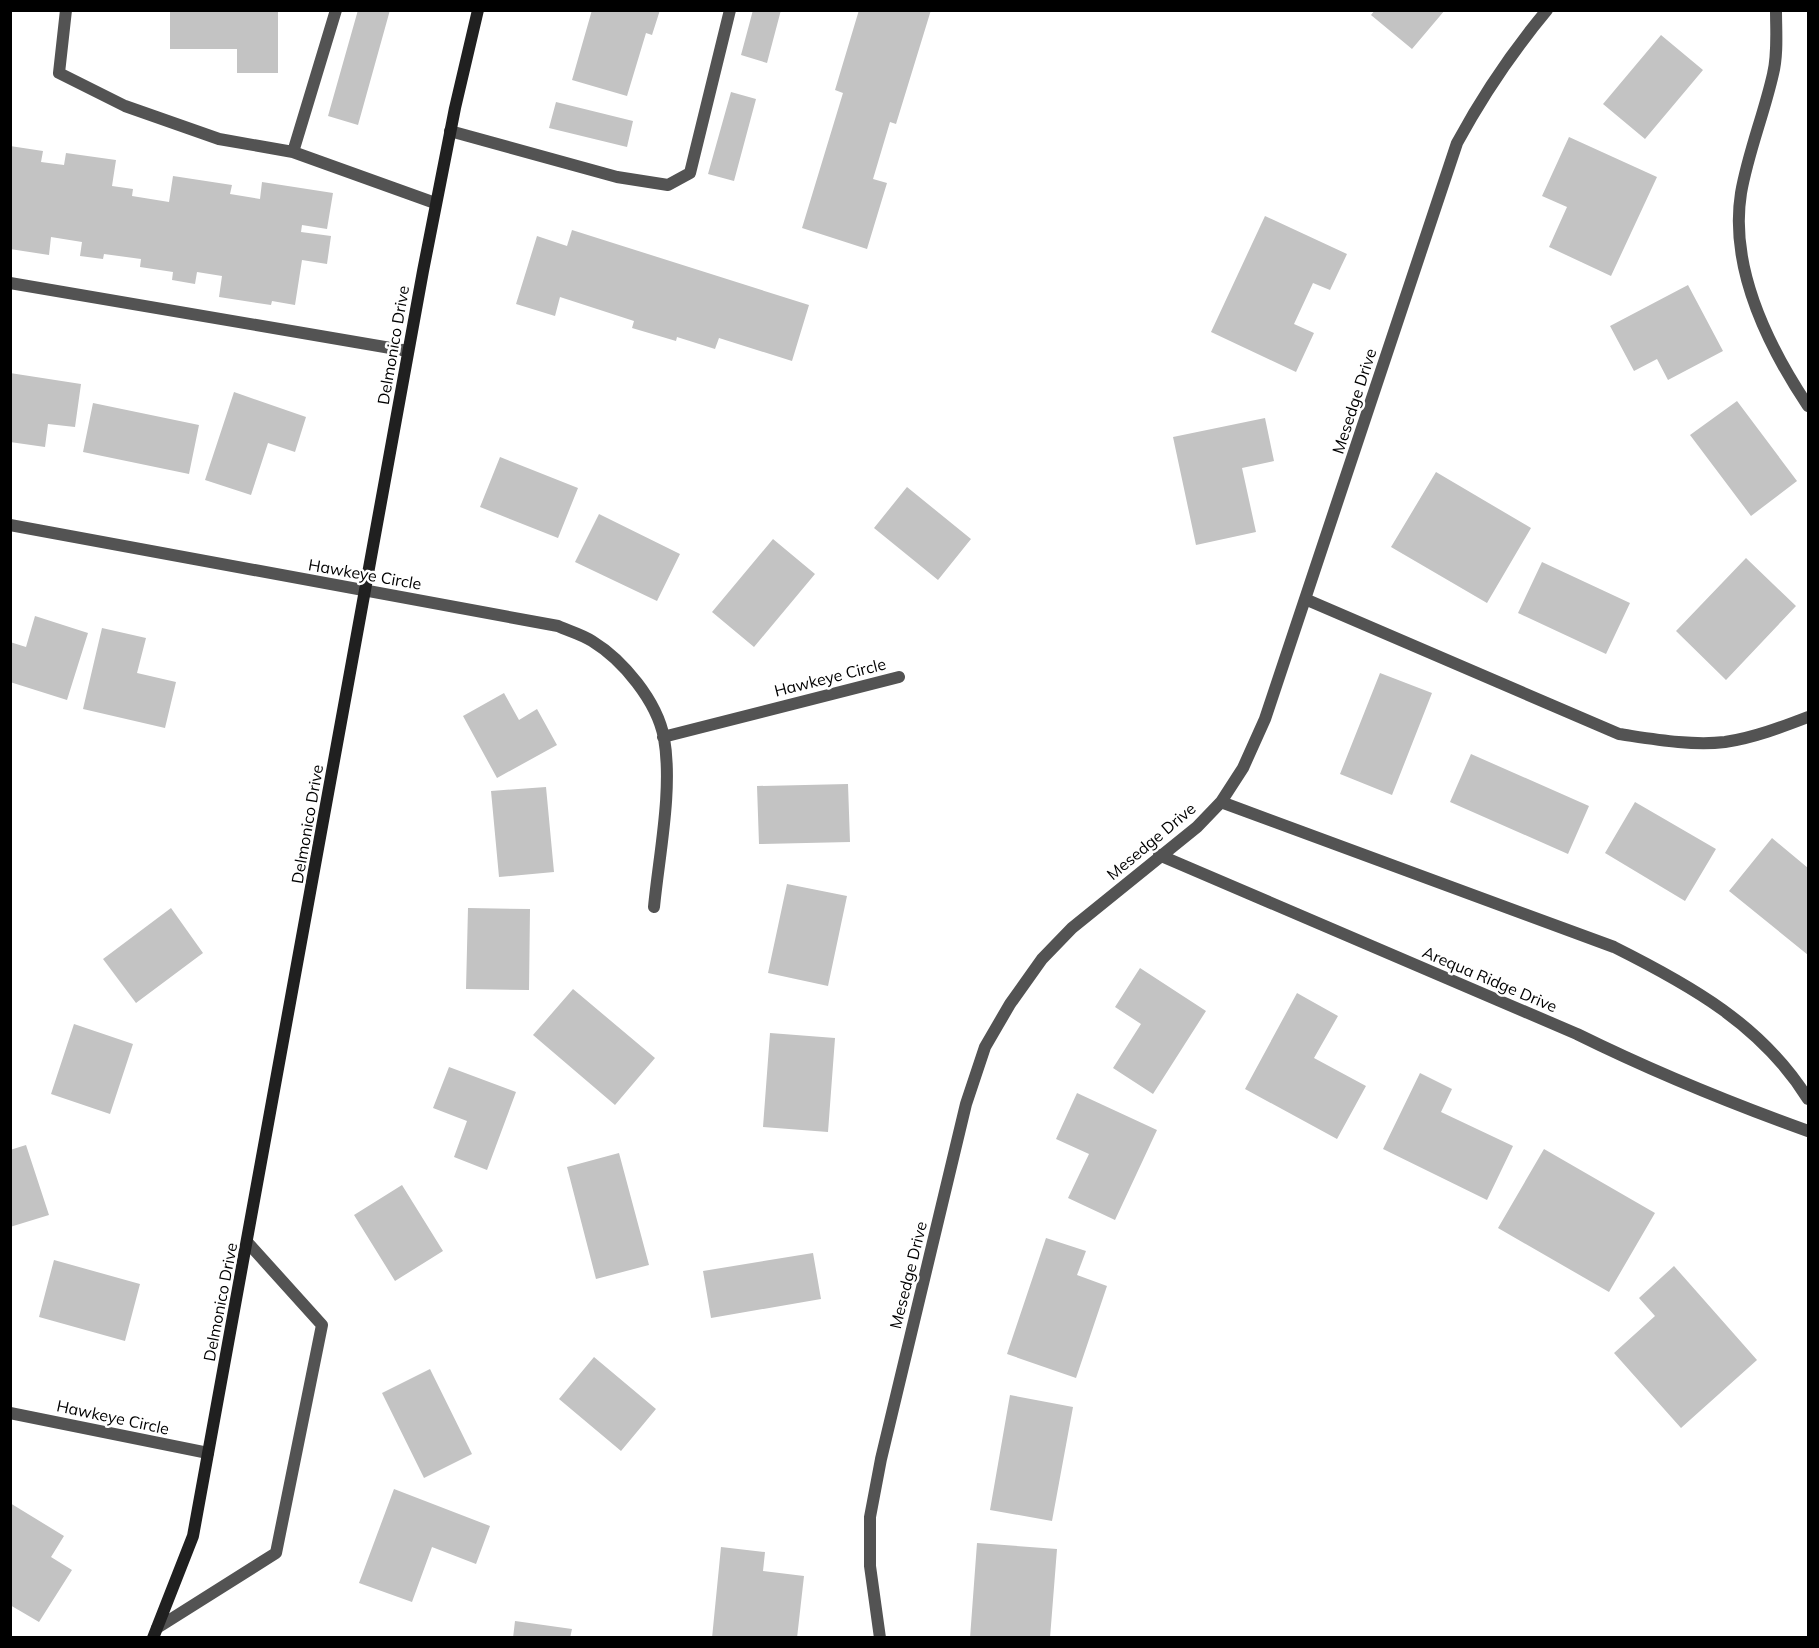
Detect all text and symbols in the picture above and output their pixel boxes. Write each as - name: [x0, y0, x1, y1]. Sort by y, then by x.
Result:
- street label: Delmonico Drive: [373, 284, 413, 406]
- street label: Mesedge Drive: [1328, 346, 1380, 456]
- street label: Hawkeye Circle: [307, 554, 423, 594]
- street label: Hawkeye Circle: [772, 653, 888, 701]
- street label: Delmonico Drive: [287, 763, 327, 885]
- street label: Mesedge Drive: [1102, 798, 1200, 884]
- street label: Arequa Ridge Drive: [1420, 942, 1560, 1016]
- street label: Mesedge Drive: [885, 1219, 931, 1331]
- street label: Delmonico Drive: [199, 1241, 241, 1363]
- street label: Hawkeye Circle: [55, 1395, 171, 1439]

